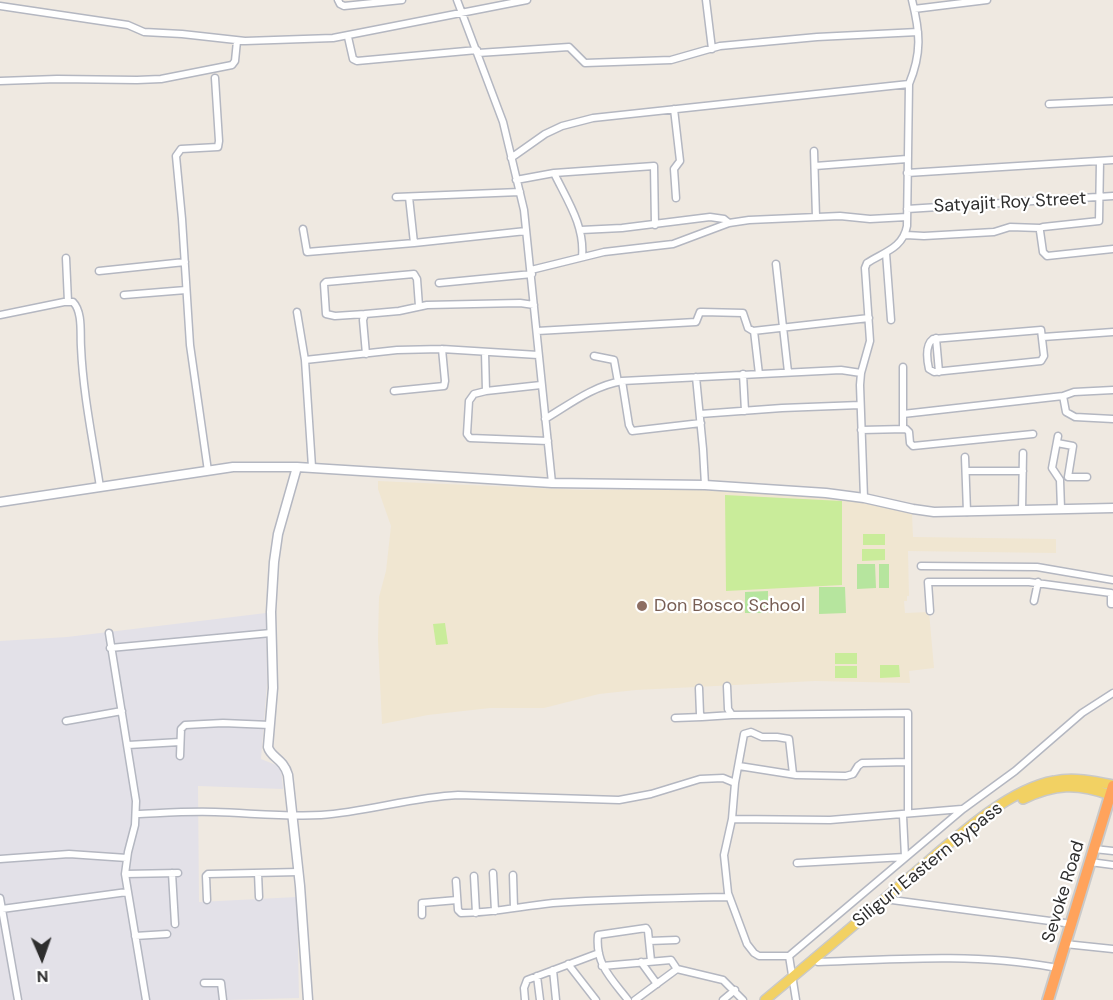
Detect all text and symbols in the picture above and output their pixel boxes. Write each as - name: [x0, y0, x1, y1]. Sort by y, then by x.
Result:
- street label: Satyajit Roy Street: [933, 188, 1087, 218]
- place label: Don Bosco School: [654, 595, 805, 617]
- marker: Don Bosco School: [635, 599, 649, 613]
- street label: Siliguri Eastern Bypass: [849, 798, 1007, 932]
- street label: Sevoke Road: [1038, 838, 1090, 946]
- north arrow: [12, 928, 72, 988]
- text: N: [36, 966, 49, 987]

